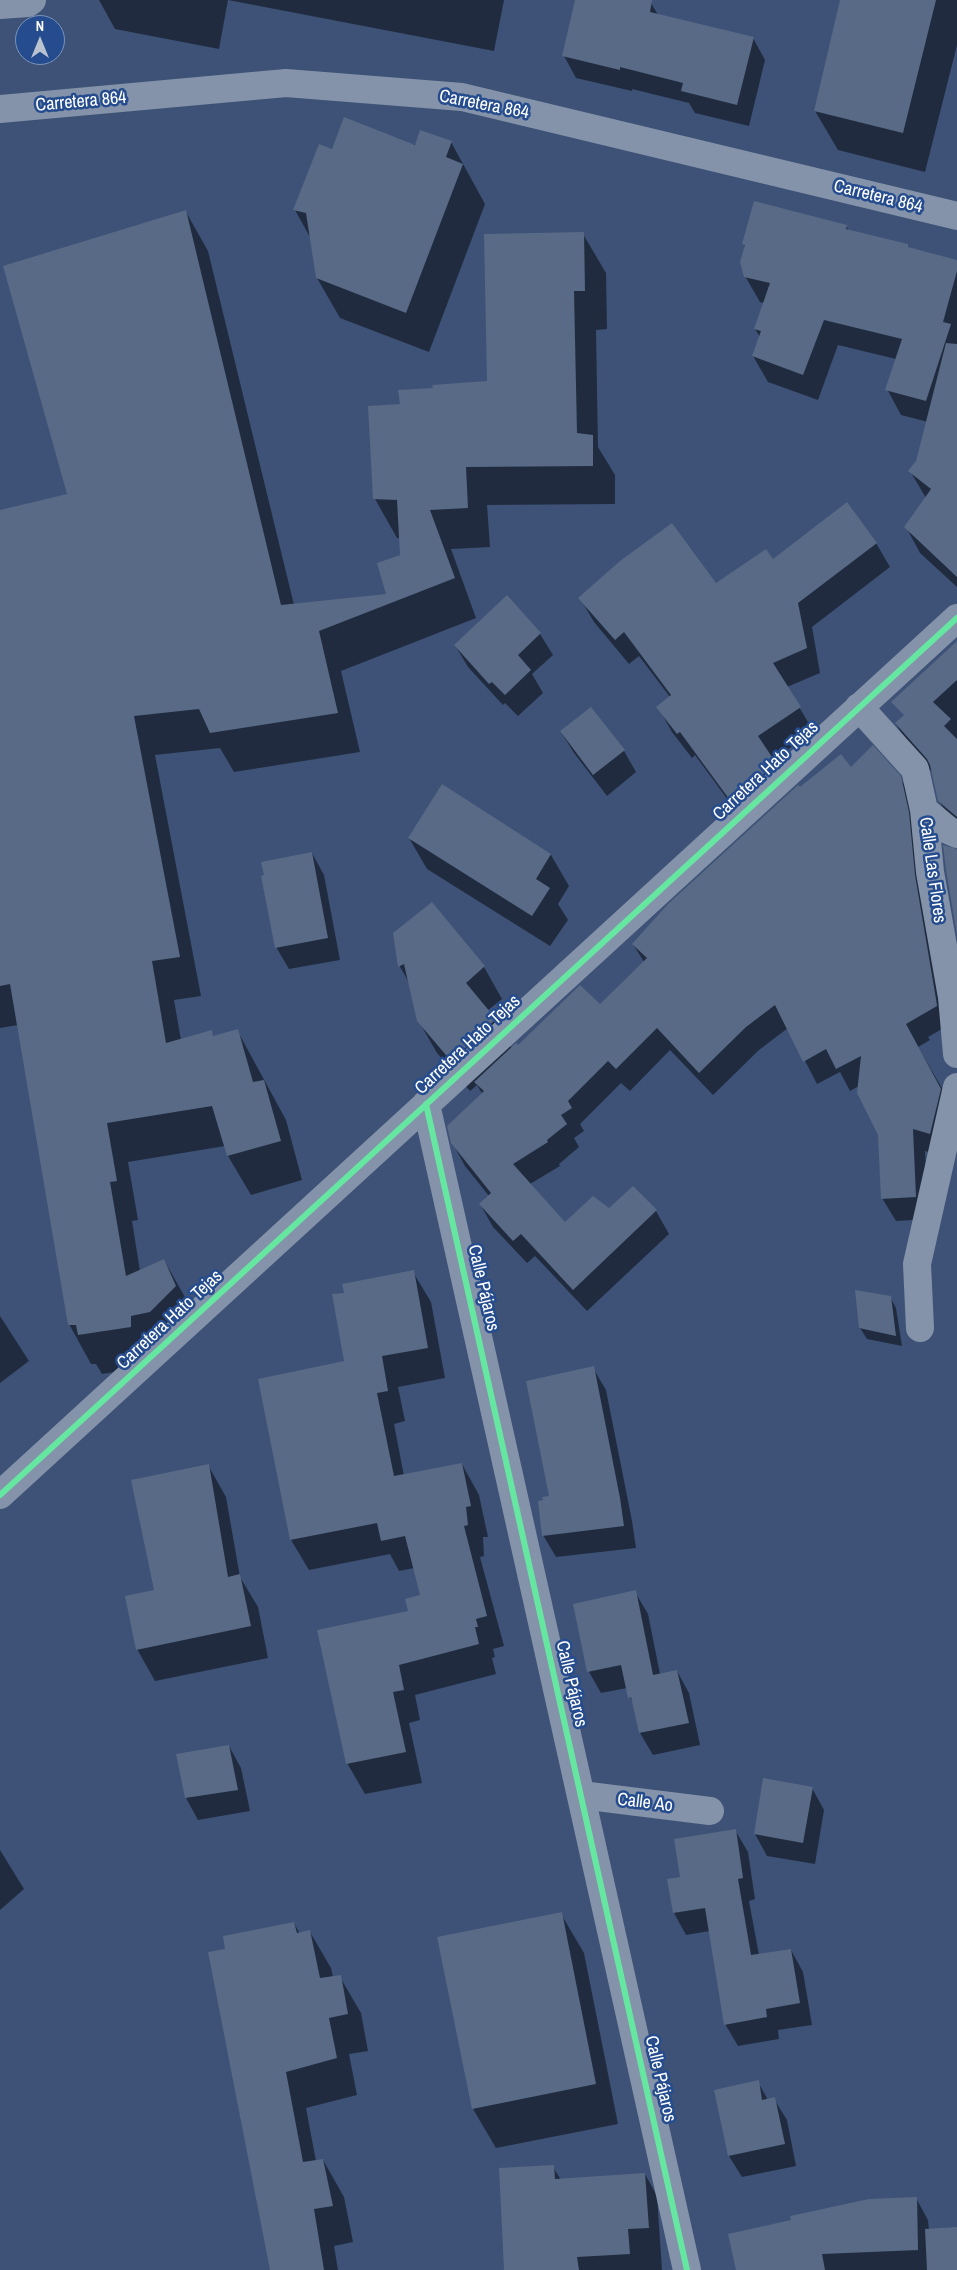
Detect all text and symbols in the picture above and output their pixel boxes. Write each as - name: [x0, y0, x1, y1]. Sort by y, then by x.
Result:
- north arrow: [15, 15, 65, 65]
- text: N: [36, 17, 44, 35]
- street label: Carretera 864: [437, 86, 531, 124]
- street label: Carretera 864: [35, 87, 127, 117]
- street label: Carretera 864: [831, 176, 925, 218]
- street label: Carretera Hato Tejas: [709, 717, 823, 825]
- street label: Calle Las Flores: [914, 816, 950, 924]
- street label: Carretera Hato Tejas: [411, 991, 525, 1099]
- street label: Calle Pájaros: [463, 1243, 503, 1333]
- street label: Carretera Hato Tejas: [113, 1266, 227, 1374]
- street label: Calle Pájaros: [551, 1639, 591, 1729]
- street label: Calle Ao: [616, 1789, 674, 1817]
- street label: Calle Pájaros: [640, 2034, 680, 2124]

